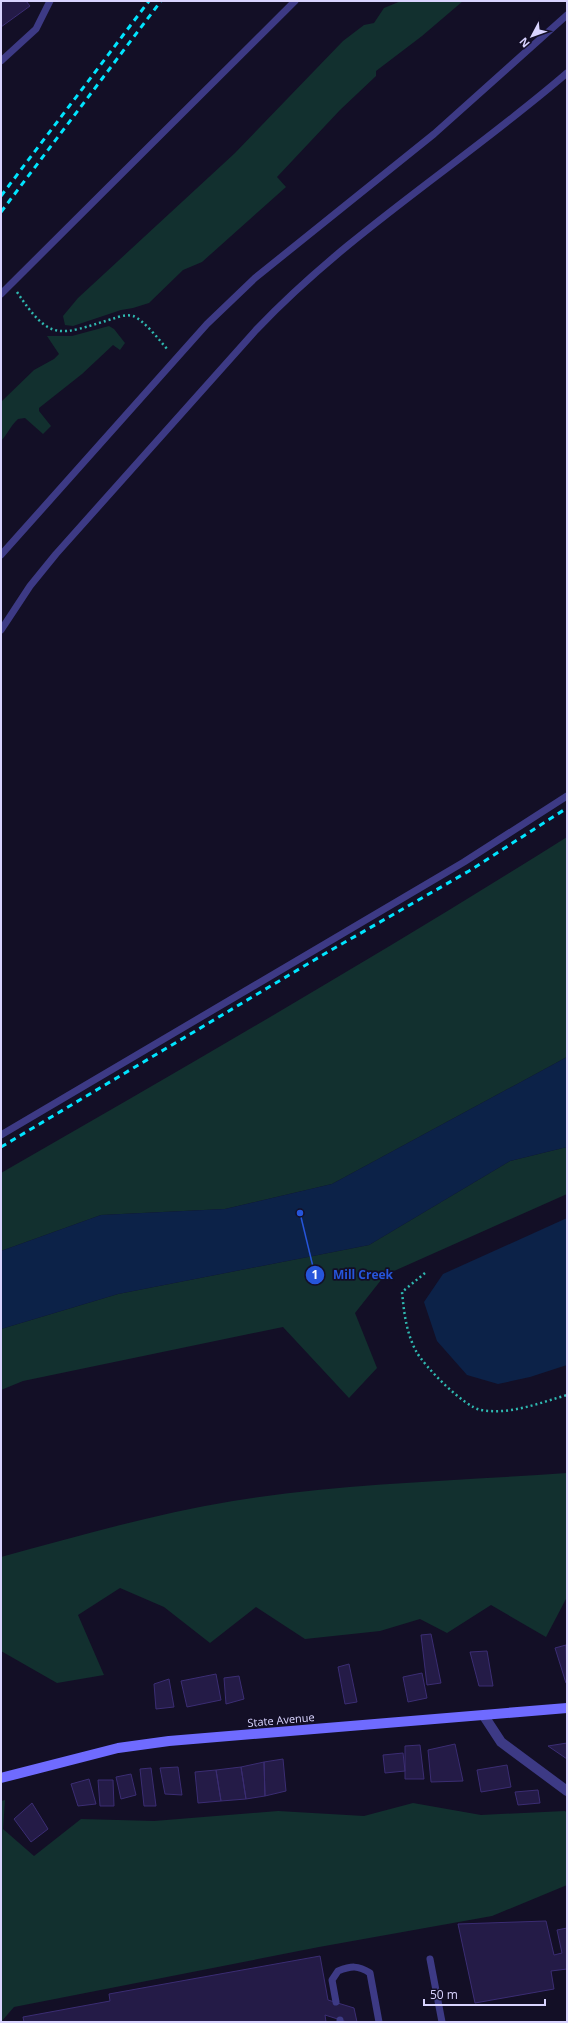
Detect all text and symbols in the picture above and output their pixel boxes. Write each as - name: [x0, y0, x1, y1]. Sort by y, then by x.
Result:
- north arrow: [512, 16, 552, 56]
- text: N: [515, 35, 533, 51]
- callout: Mill Creek: [305, 1263, 401, 1287]
- text: 1: [312, 1266, 318, 1283]
- text: Mill Creek: [333, 1266, 394, 1283]
- street label: State Avenue: [247, 1709, 315, 1730]
- scale bar: [424, 1981, 545, 2007]
- text: 50 m: [430, 1986, 458, 2003]

